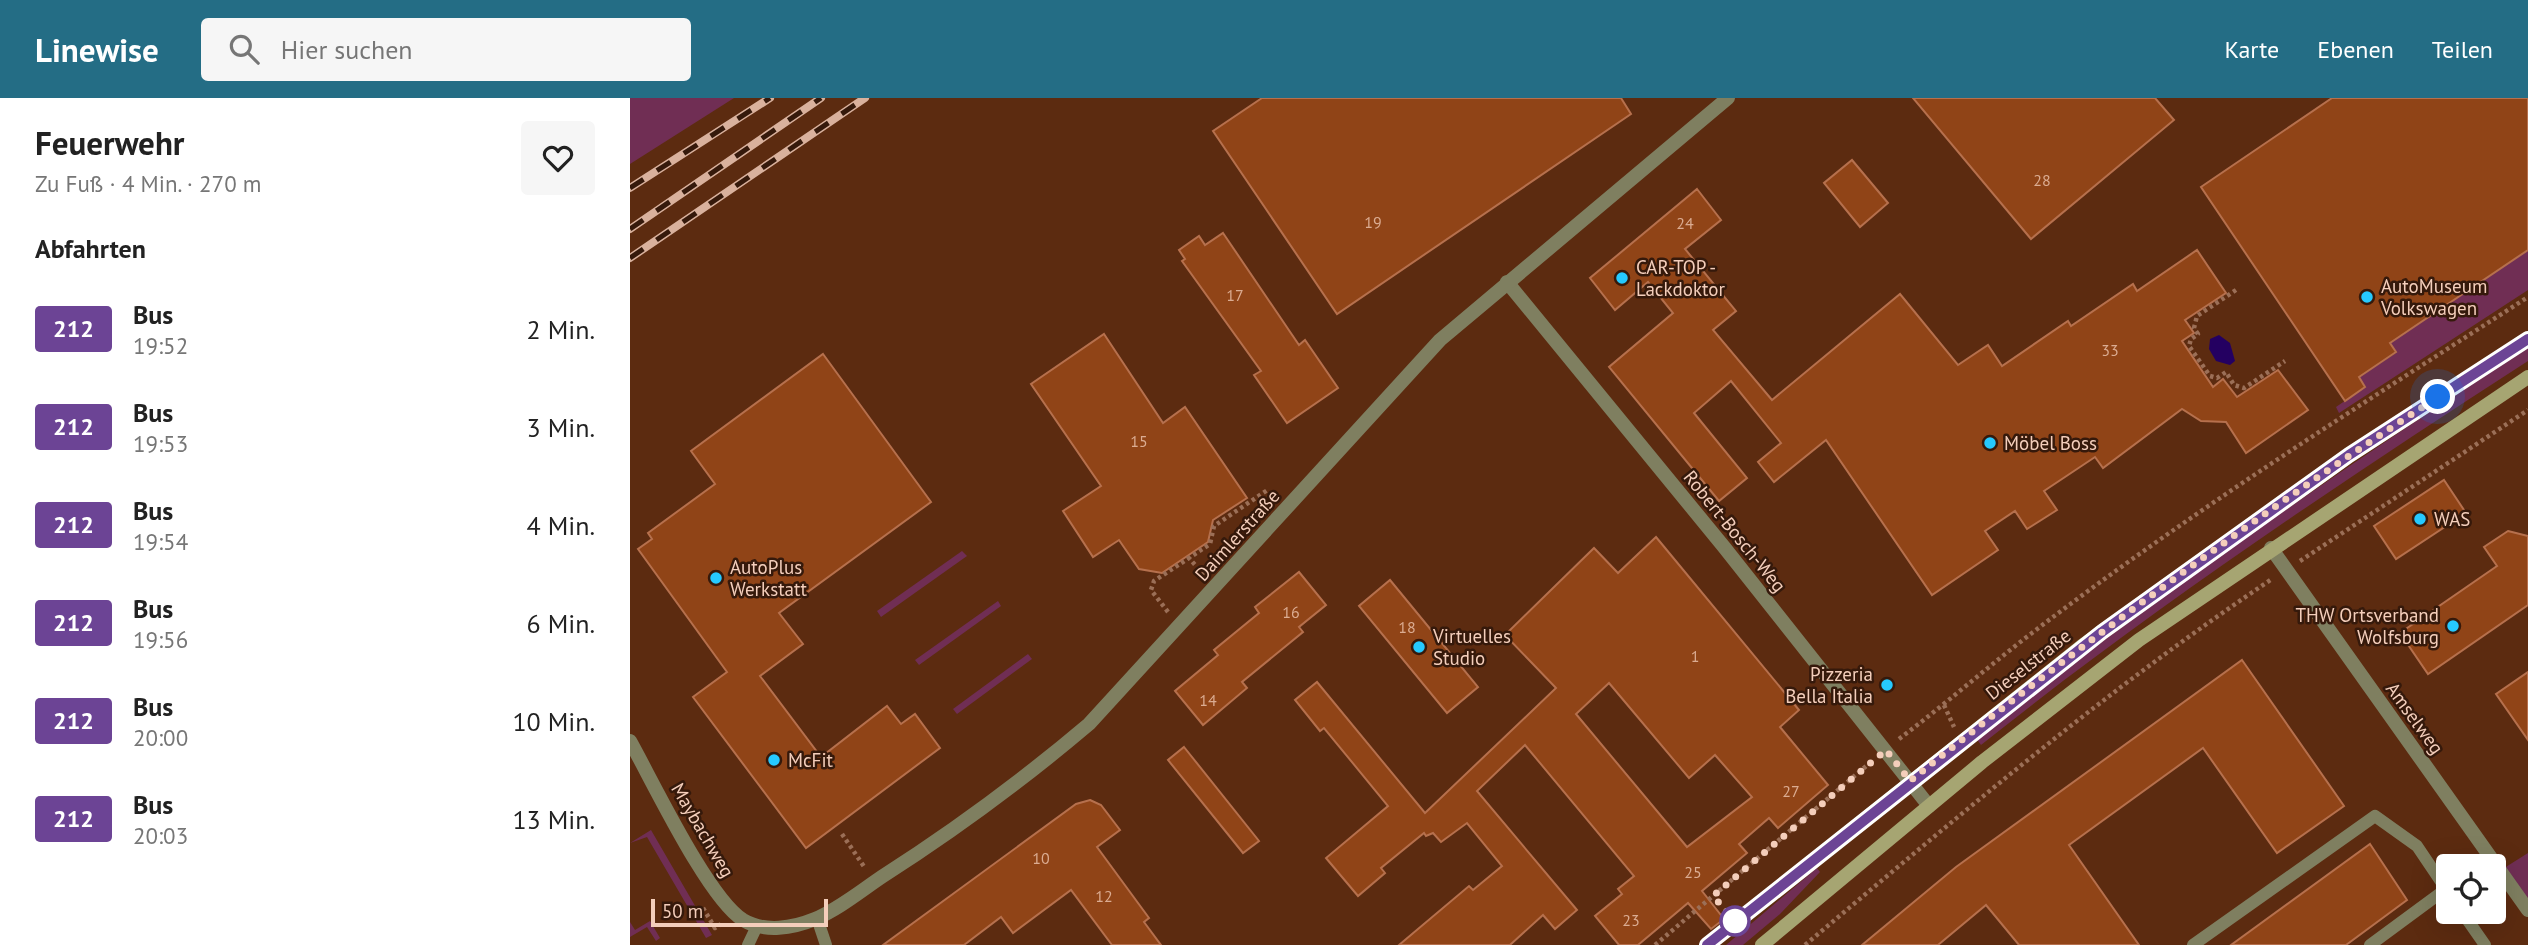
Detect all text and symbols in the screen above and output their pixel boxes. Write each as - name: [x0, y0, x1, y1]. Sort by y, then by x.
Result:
- search box: [201, 18, 691, 81]
- text: Linewise: [35, 28, 159, 71]
- icon: search: [225, 30, 263, 68]
- text: Hier suchen: [281, 33, 413, 66]
- text: Karte: [2225, 34, 2279, 65]
- text: Ebenen: [2317, 34, 2394, 65]
- text: Teilen: [2432, 34, 2493, 65]
- text: Feuerwehr: [35, 121, 184, 164]
- button: heart: [521, 121, 595, 195]
- text: Zu Fuß · 4 Min. · 270 m: [35, 169, 261, 198]
- house number: 28: [2033, 170, 2051, 190]
- house number: 19: [1364, 212, 1382, 232]
- house number: 24: [1676, 213, 1694, 233]
- text: Abfahrten: [35, 232, 146, 265]
- place label: CAR-TOP - Lackdoktor: [1636, 255, 1725, 301]
- marker: CAR-TOP - Lackdoktor: [1614, 270, 1630, 286]
- place label: AutoMuseum Volkswagen: [2380, 274, 2487, 320]
- house number: 17: [1226, 285, 1244, 305]
- marker: AutoMuseum Volkswagen: [2359, 289, 2375, 305]
- text: Bus: [133, 298, 173, 331]
- text: 212: [53, 313, 94, 344]
- text: 2 Min.: [527, 313, 595, 346]
- text: 19:52: [133, 331, 188, 360]
- house number: 33: [2101, 340, 2119, 360]
- your location: [2420, 379, 2455, 414]
- text: Bus: [133, 396, 173, 429]
- text: 212: [53, 411, 94, 442]
- text: 3 Min.: [527, 411, 595, 444]
- text: 19:53: [133, 429, 188, 458]
- house number: 15: [1130, 431, 1148, 451]
- place label: Möbel Boss: [2004, 431, 2097, 455]
- marker: Möbel Boss: [1982, 435, 1998, 451]
- street label: Robert-Bosch-Weg: [1679, 465, 1791, 597]
- street label: Daimlerstraße: [1190, 484, 1284, 586]
- text: Bus: [133, 494, 173, 527]
- place label: WAS: [2434, 507, 2470, 531]
- text: 212: [53, 509, 94, 540]
- text: 4 Min.: [527, 509, 595, 542]
- marker: WAS: [2412, 511, 2428, 527]
- text: 19:54: [133, 527, 188, 556]
- place label: AutoPlus Werkstatt: [730, 555, 807, 601]
- marker: AutoPlus Werkstatt: [708, 570, 724, 586]
- text: Bus: [133, 592, 173, 625]
- house number: 16: [1282, 602, 1300, 622]
- place label: THW Ortsverband Wolfsburg: [2296, 603, 2439, 649]
- text: 212: [53, 607, 94, 638]
- text: 6 Min.: [527, 607, 595, 640]
- house number: 18: [1398, 617, 1416, 637]
- marker: THW Ortsverband Wolfsburg: [2445, 618, 2461, 634]
- street label: Dieselstraße: [1981, 623, 2075, 705]
- place label: Virtuelles Studio: [1432, 624, 1511, 670]
- text: 19:56: [133, 625, 188, 654]
- marker: Virtuelles Studio: [1411, 639, 1427, 655]
- house number: 1: [1691, 646, 1699, 666]
- place label: Pizzeria Bella Italia: [1785, 662, 1873, 708]
- marker: Pizzeria Bella Italia: [1879, 677, 1895, 693]
- street label: Amselweg: [2381, 677, 2449, 759]
- text: Bus: [133, 690, 173, 723]
- house number: 14: [1199, 690, 1217, 710]
- text: 212: [53, 705, 94, 736]
- text: 10 Min.: [512, 705, 595, 738]
- text: 20:00: [133, 723, 188, 752]
- place label: McFit: [788, 748, 834, 772]
- marker: McFit: [766, 752, 782, 768]
- street label: Maybachweg: [666, 778, 740, 882]
- house number: 27: [1782, 781, 1800, 801]
- text: Bus: [133, 788, 173, 821]
- text: 212: [53, 803, 94, 834]
- text: 13 Min.: [512, 803, 595, 836]
- text: 20:03: [133, 821, 188, 850]
- house number: 10: [1032, 848, 1050, 868]
- map controls: [2436, 854, 2506, 924]
- button: locate: [2436, 854, 2506, 924]
- house number: 25: [1684, 862, 1702, 882]
- house number: 12: [1095, 886, 1113, 906]
- scale bar: [651, 896, 828, 928]
- text: 50 m: [662, 899, 703, 923]
- unlabelled marker: [1720, 906, 1750, 936]
- house number: 23: [1622, 910, 1640, 930]

